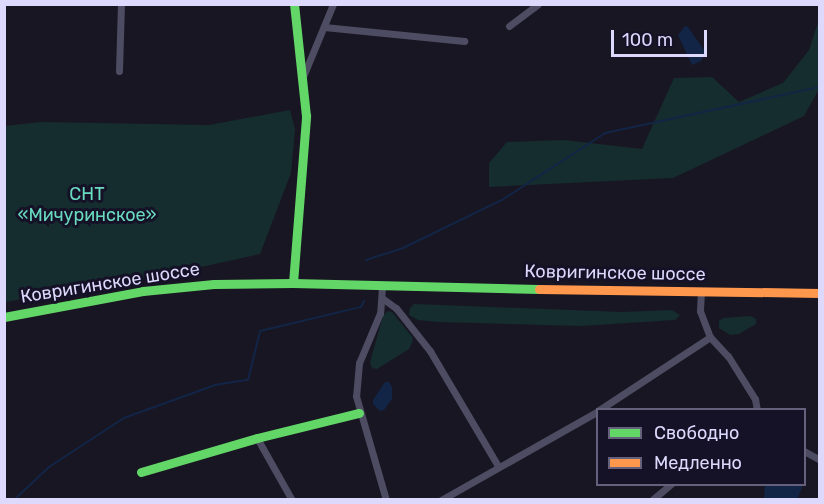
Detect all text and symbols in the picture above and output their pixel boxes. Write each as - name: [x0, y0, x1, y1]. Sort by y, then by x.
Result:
- scale bar: [614, 18, 710, 56]
- text: 100 m: [622, 29, 673, 51]
- park label: СНТ «Мичуринское»: [17, 184, 157, 226]
- street label: Ковригинское шоссе: [19, 258, 201, 308]
- street label: Ковригинское шоссе: [524, 261, 706, 285]
- legend: [596, 408, 806, 486]
- text: Свободно: [654, 422, 739, 444]
- text: Медленно: [654, 452, 742, 474]

